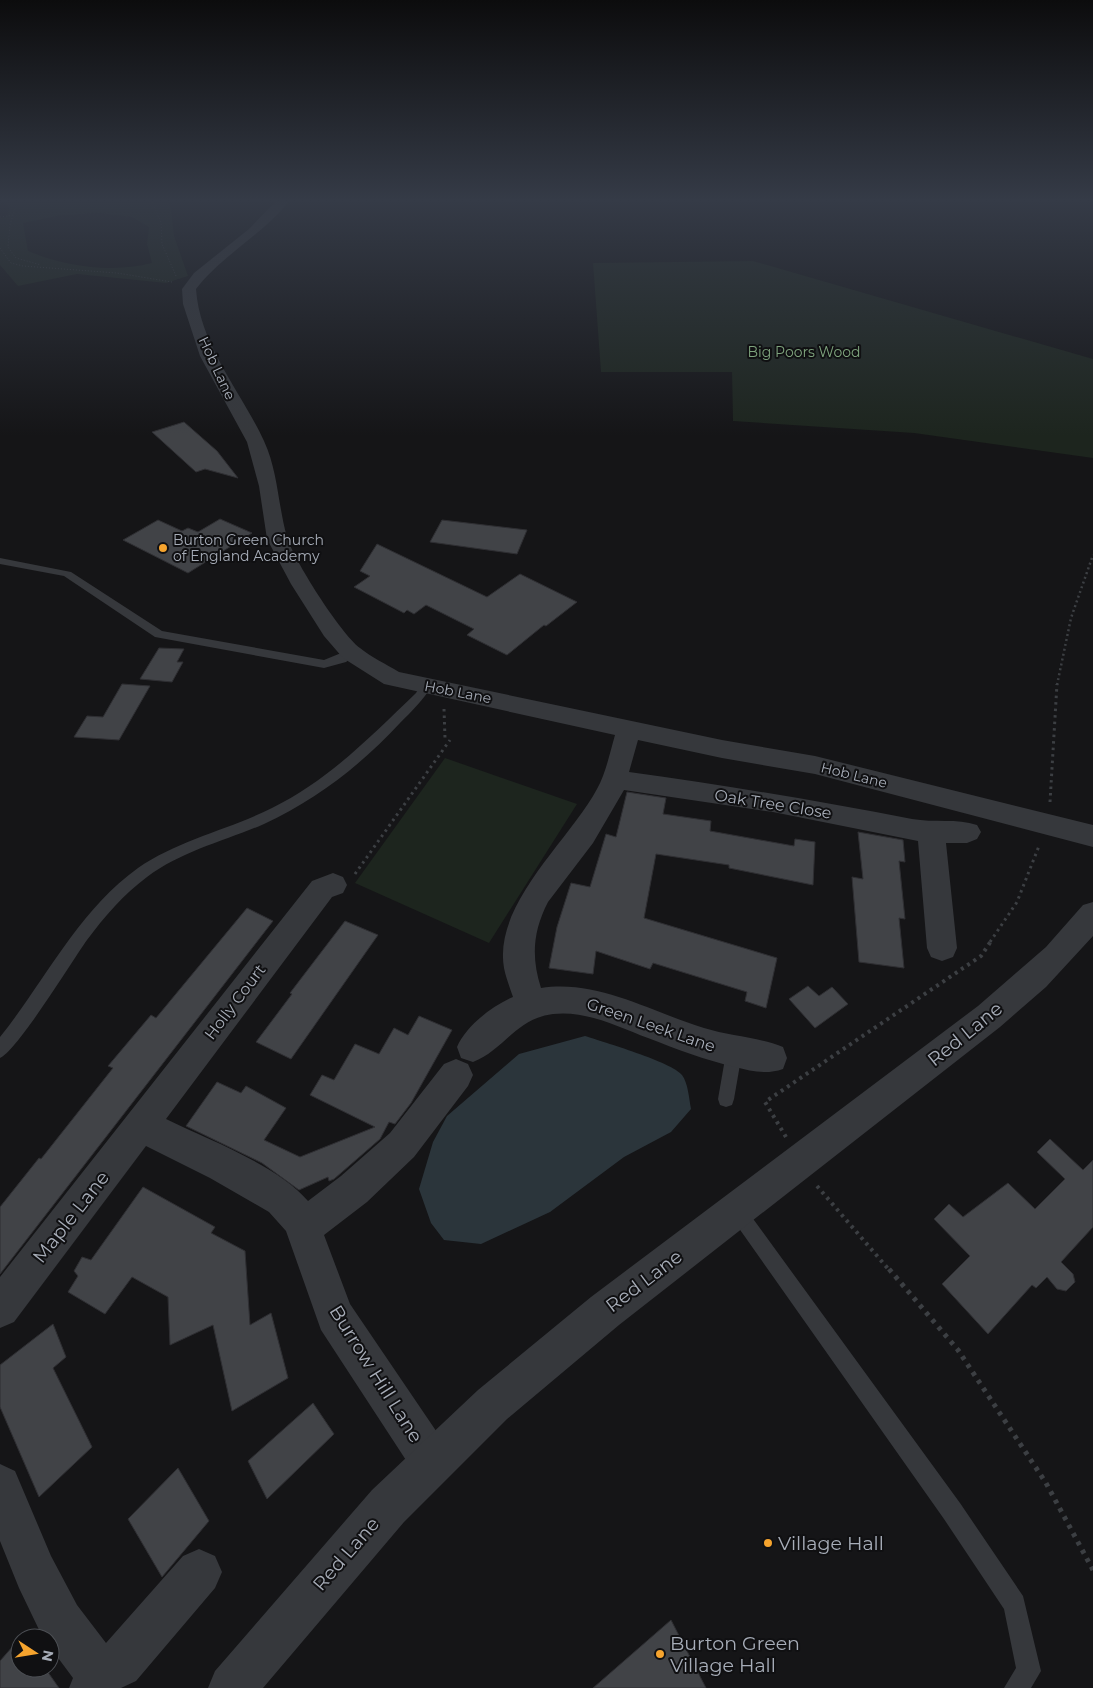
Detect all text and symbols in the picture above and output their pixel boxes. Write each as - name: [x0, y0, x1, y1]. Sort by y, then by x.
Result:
- street label: Hob Lane: [195, 333, 239, 403]
- park label: Big Poors Wood: [748, 343, 860, 361]
- place label: Burton Green Church of England Academy: [173, 531, 324, 565]
- marker: Burton Green Church of England Academy: [157, 542, 169, 554]
- street label: Hob Lane: [423, 677, 493, 707]
- street label: Hob Lane: [819, 758, 889, 792]
- street label: Oak Tree Close: [713, 785, 833, 823]
- street label: Holly Court: [201, 960, 270, 1043]
- street label: Green Leek Lane: [584, 994, 718, 1056]
- street label: Red Lane: [923, 997, 1007, 1071]
- street label: Maple Lane: [28, 1166, 114, 1268]
- street label: Red Lane: [601, 1245, 687, 1317]
- street label: Burrow Hill Lane: [324, 1301, 428, 1447]
- street label: Red Lane: [308, 1513, 384, 1595]
- place label: Village Hall: [778, 1532, 884, 1555]
- marker: Village Hall: [762, 1537, 774, 1549]
- north arrow: [10, 1628, 60, 1678]
- place label: Burton Green Village Hall: [670, 1632, 800, 1677]
- text: N: [38, 1648, 58, 1663]
- marker: Burton Green Village Hall: [654, 1648, 666, 1660]

